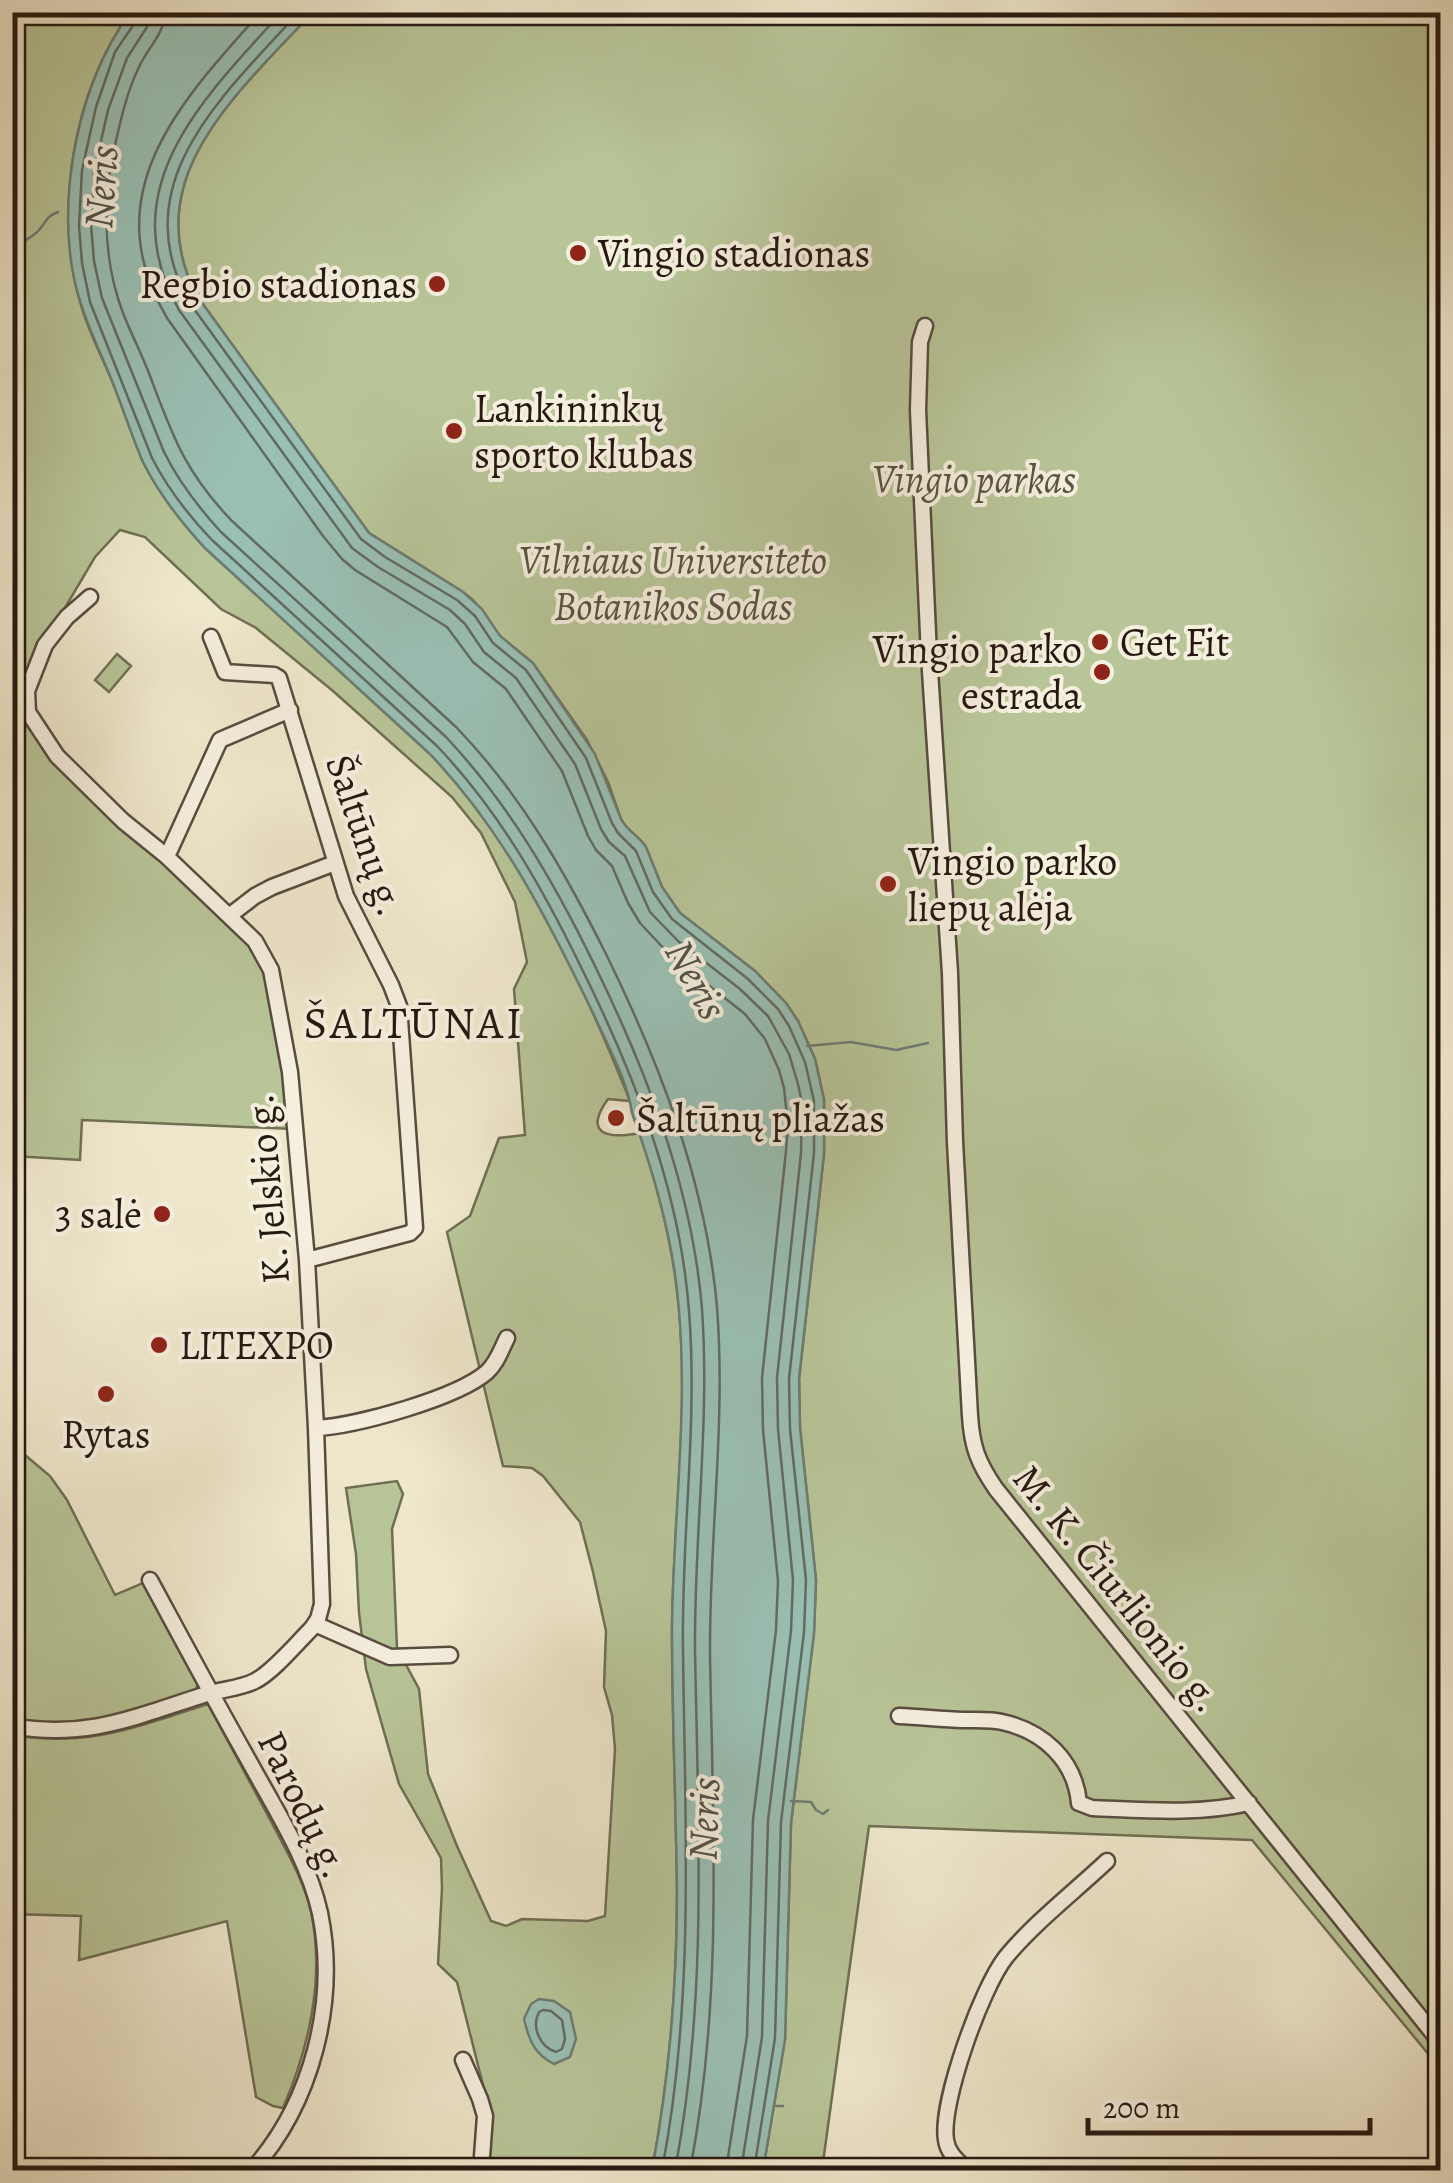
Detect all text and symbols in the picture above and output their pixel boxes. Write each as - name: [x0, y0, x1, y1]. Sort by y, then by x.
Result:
- water label: Neris: [69, 144, 132, 230]
- place label: Vingio stadionas: [597, 226, 870, 281]
- marker: Vingio stadionas: [567, 242, 589, 264]
- place label: Regbio stadionas: [140, 257, 417, 312]
- marker: Regbio stadionas: [426, 273, 448, 295]
- place label: Lankininkų sporto klubas: [474, 381, 694, 482]
- marker: Lankininkų sporto klubas: [443, 420, 465, 442]
- park label: Vingio parkas: [872, 452, 1076, 507]
- park label: Vilniaus Universiteto Botanikos Sodas: [519, 533, 827, 634]
- place label: Get Fit: [1120, 615, 1229, 670]
- place label: Vingio parko estrada: [872, 622, 1082, 723]
- marker: Get Fit: [1089, 631, 1111, 653]
- marker: Vingio parko estrada: [1091, 661, 1113, 683]
- street label: Šaltūnų g.: [312, 747, 419, 923]
- place label: Vingio parko liepų alėja: [907, 834, 1117, 935]
- marker: Vingio parko liepų alėja: [877, 873, 899, 895]
- water label: Neris: [652, 929, 742, 1029]
- district label: ŠALTŪNAI: [304, 992, 524, 1054]
- street label: K. Jelskio g.: [232, 1091, 303, 1286]
- place label: Šaltūnų pliažas: [636, 1091, 885, 1146]
- marker: Šaltūnų pliažas: [605, 1107, 627, 1129]
- place label: 3 salė: [55, 1187, 142, 1242]
- marker: 3 salė: [151, 1203, 173, 1225]
- place label: LITEXPO: [179, 1318, 334, 1373]
- marker: LITEXPO: [148, 1334, 170, 1356]
- marker: Rytas: [95, 1383, 117, 1405]
- place label: Rytas: [61, 1407, 151, 1462]
- street label: M. K. Čiurlionio g.: [1000, 1453, 1235, 1724]
- street label: Parodų g.: [244, 1721, 363, 1887]
- water label: Neris: [674, 1777, 733, 1862]
- scale bar: [1088, 2073, 1370, 2135]
- text: 200 m: [1103, 2088, 1180, 2128]

